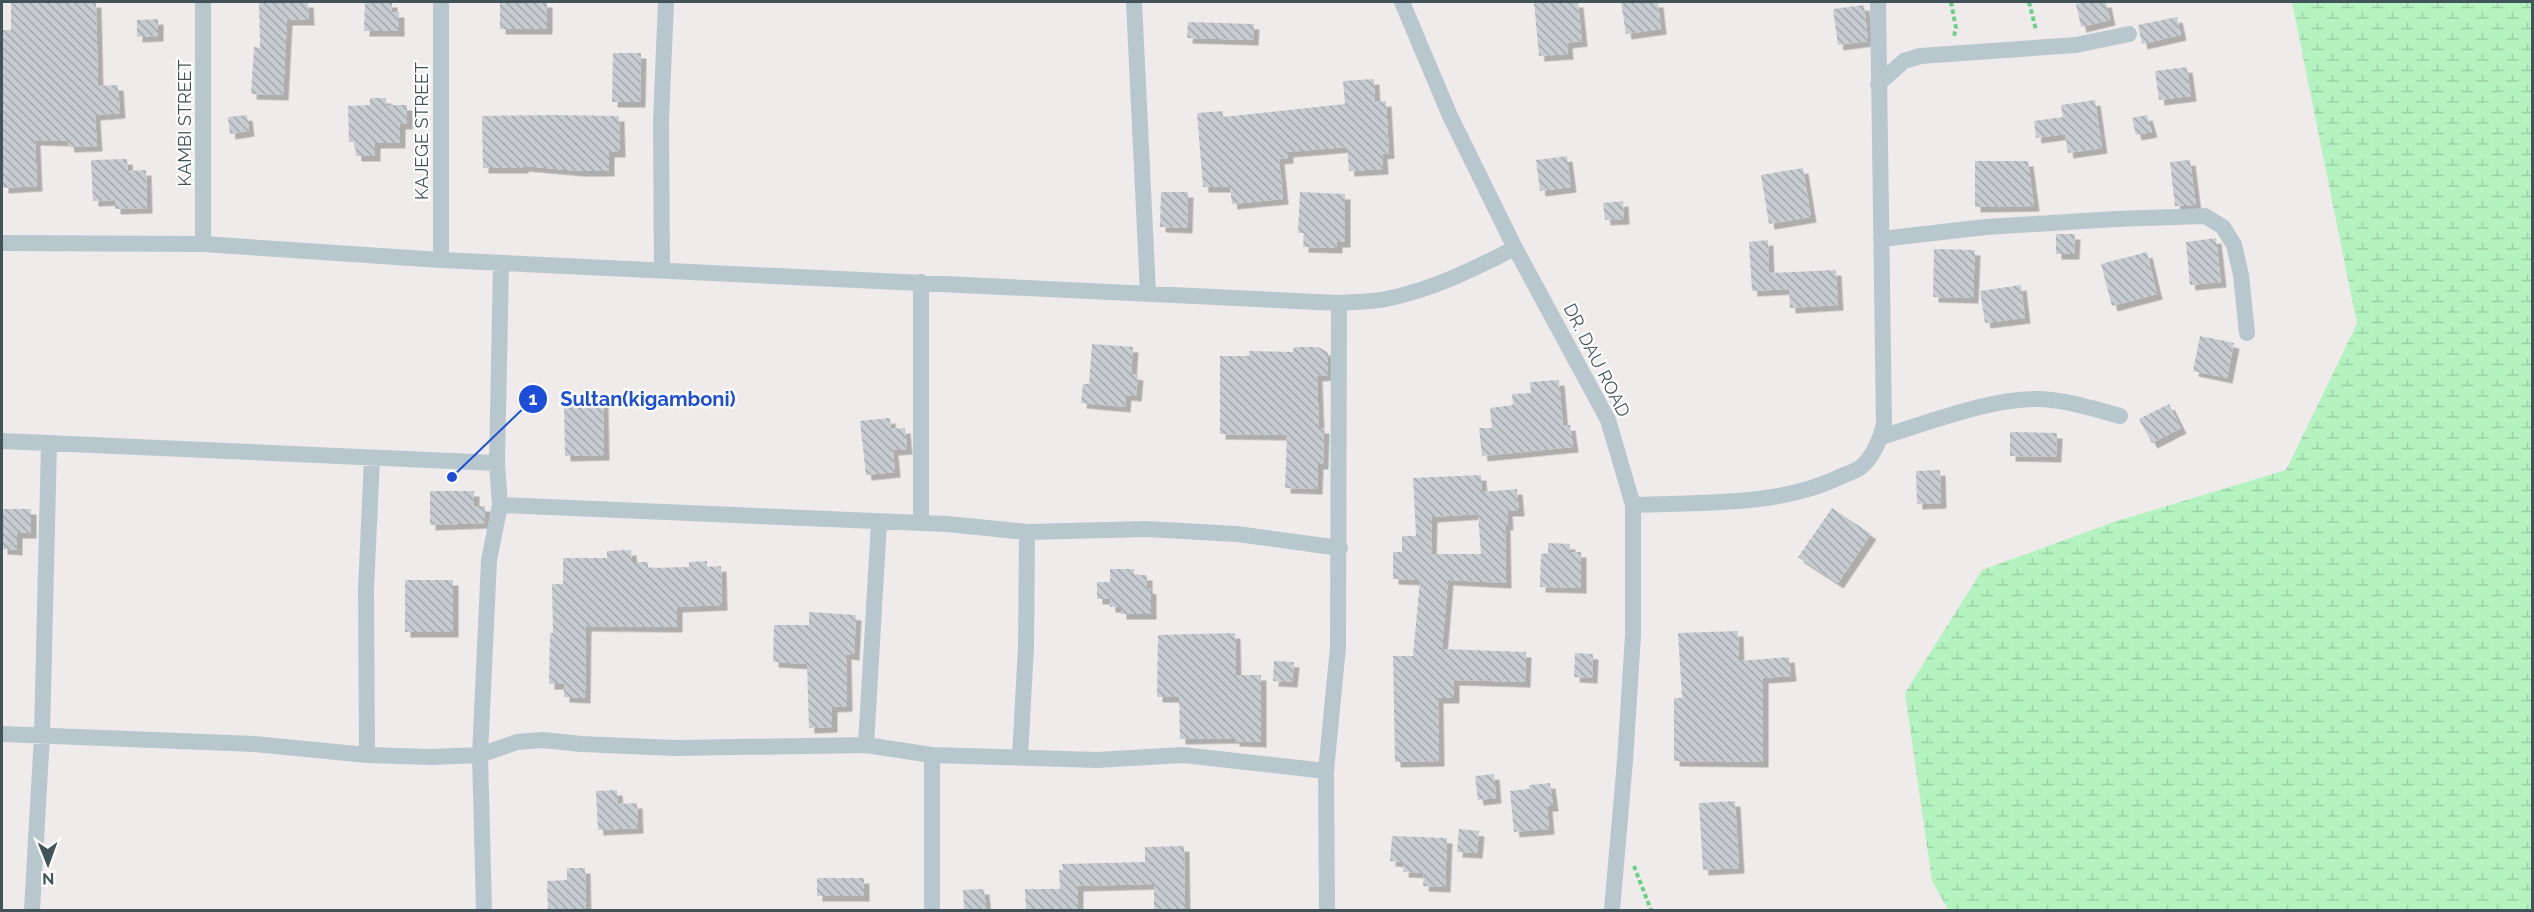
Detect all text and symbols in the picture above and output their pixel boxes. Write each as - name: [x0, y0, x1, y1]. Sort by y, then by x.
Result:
- street label: KAMBI STREET: [174, 59, 195, 187]
- street label: KAJEGE STREET: [411, 62, 432, 200]
- street label: DR. DAU ROAD: [1559, 300, 1635, 420]
- callout: Sultan(kigamboni): [518, 380, 748, 418]
- text: Sultan(kigamboni): [560, 387, 736, 411]
- text: 1: [529, 388, 538, 409]
- north arrow: [18, 834, 78, 894]
- text: N: [42, 869, 55, 888]

